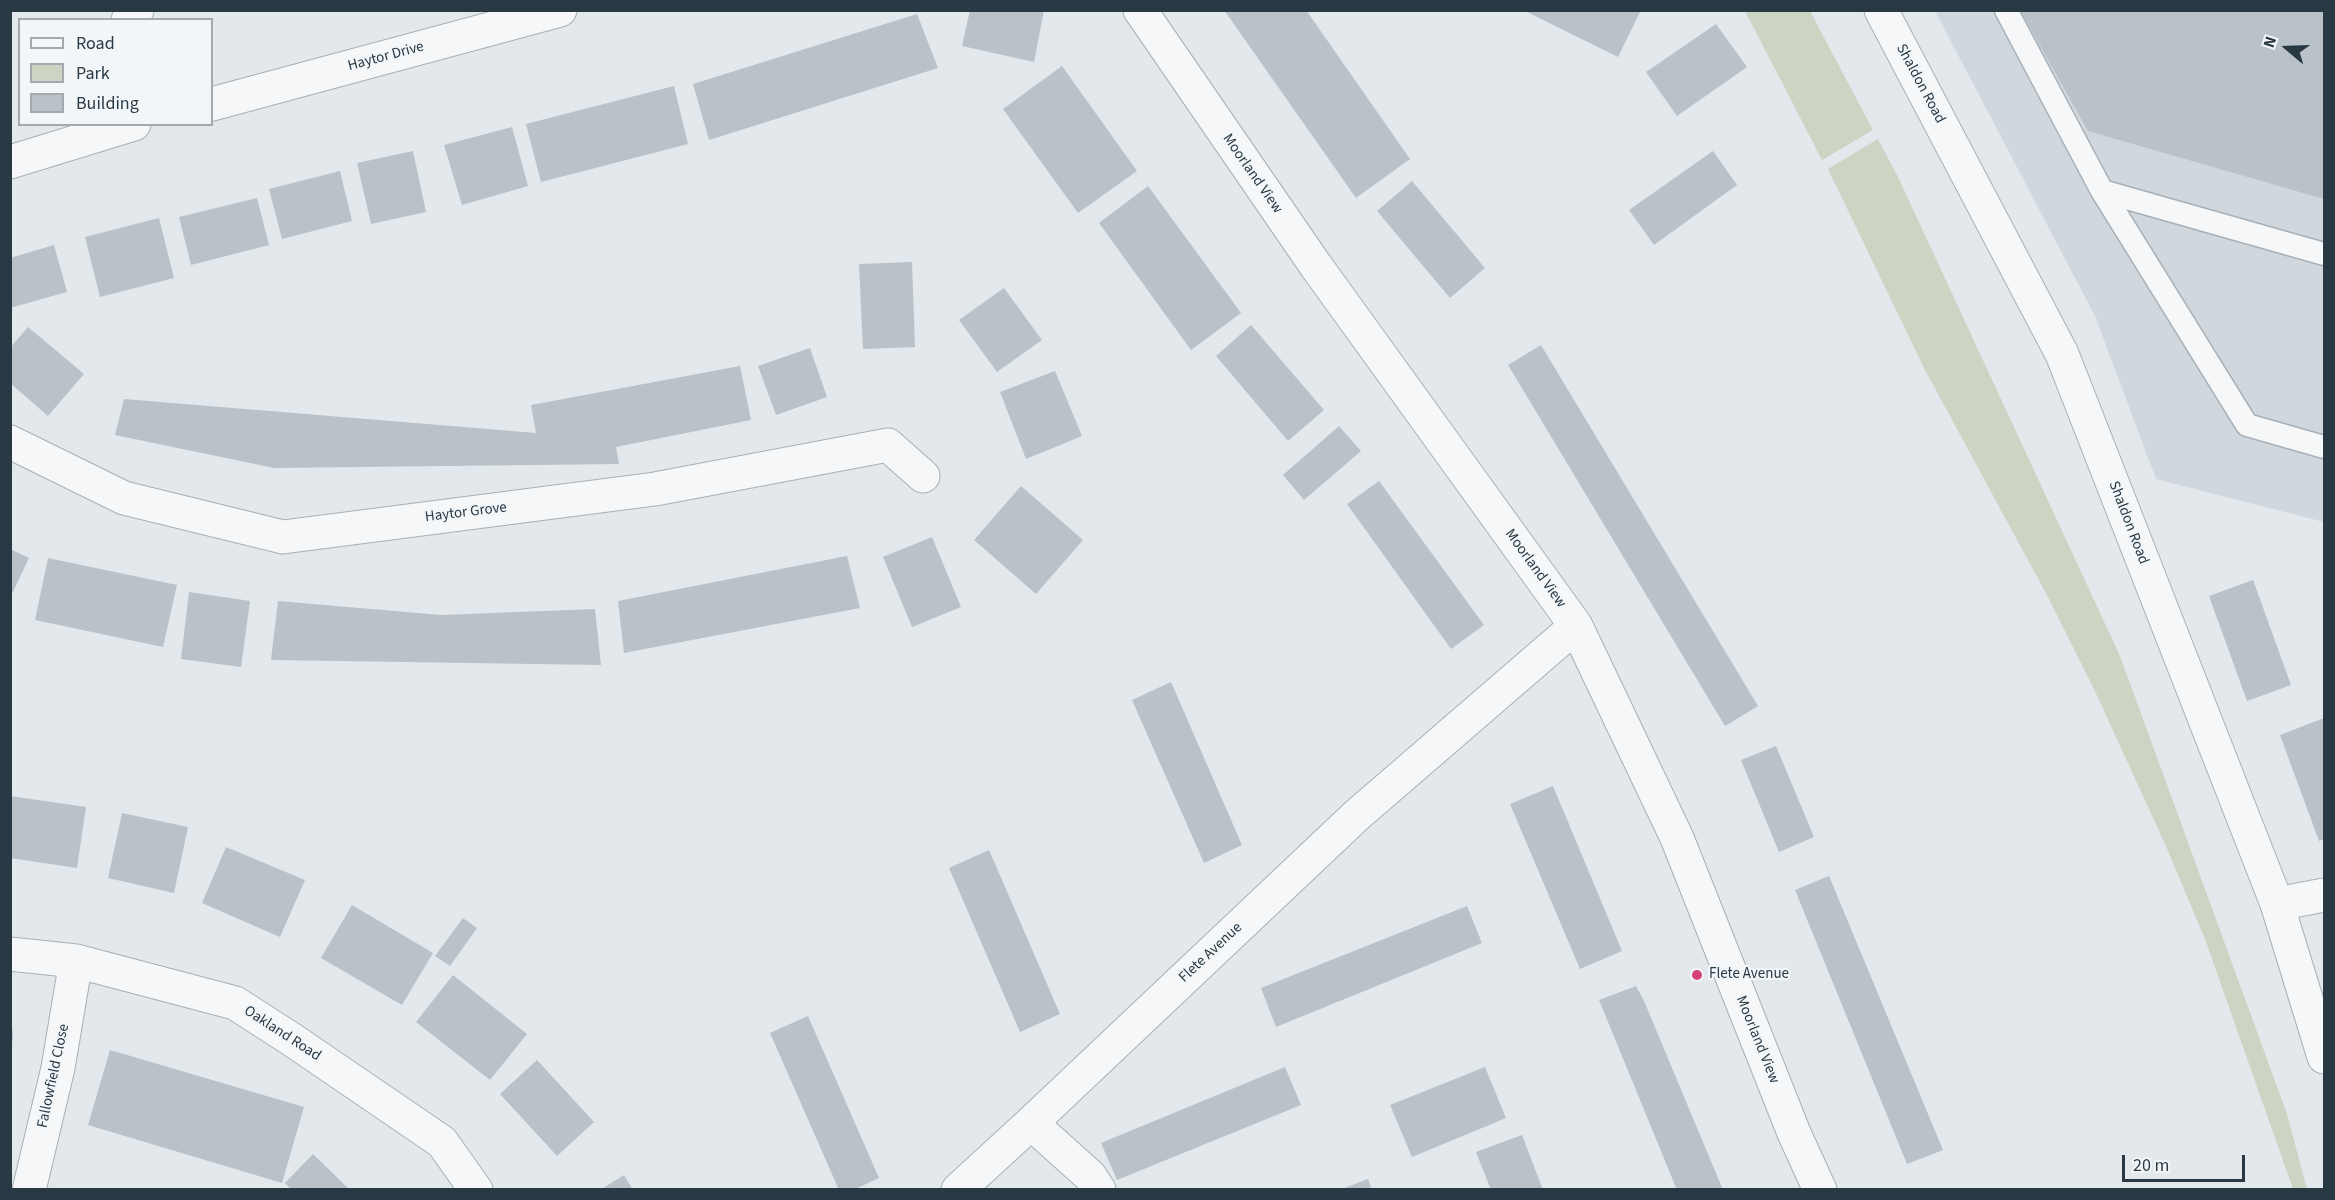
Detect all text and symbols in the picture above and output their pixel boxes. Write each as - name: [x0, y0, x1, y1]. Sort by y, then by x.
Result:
- legend: [18, 18, 213, 126]
- north arrow: [2257, 18, 2317, 78]
- text: Road: [76, 31, 115, 56]
- text: N: [2258, 34, 2282, 51]
- street label: Haytor Drive: [346, 38, 426, 76]
- street label: Shaldon Road: [1892, 41, 1948, 127]
- text: Park: [76, 61, 110, 86]
- text: Building: [76, 91, 139, 116]
- street label: Moorland View: [1218, 131, 1286, 217]
- street label: Shaldon Road: [2104, 479, 2152, 567]
- street label: Haytor Grove: [424, 499, 508, 527]
- street label: Moorland View: [1500, 526, 1570, 612]
- street label: Flete Avenue: [1176, 919, 1246, 987]
- place label: Flete Avenue: [1709, 966, 1789, 984]
- marker: Flete Avenue: [1690, 968, 1704, 982]
- street label: Moorland View: [1731, 994, 1783, 1086]
- street label: Oakland Road: [240, 1002, 324, 1066]
- street label: Fallowfield Close: [34, 1022, 74, 1130]
- scale bar: [2125, 1143, 2248, 1181]
- text: 20 m: [2133, 1153, 2169, 1178]

